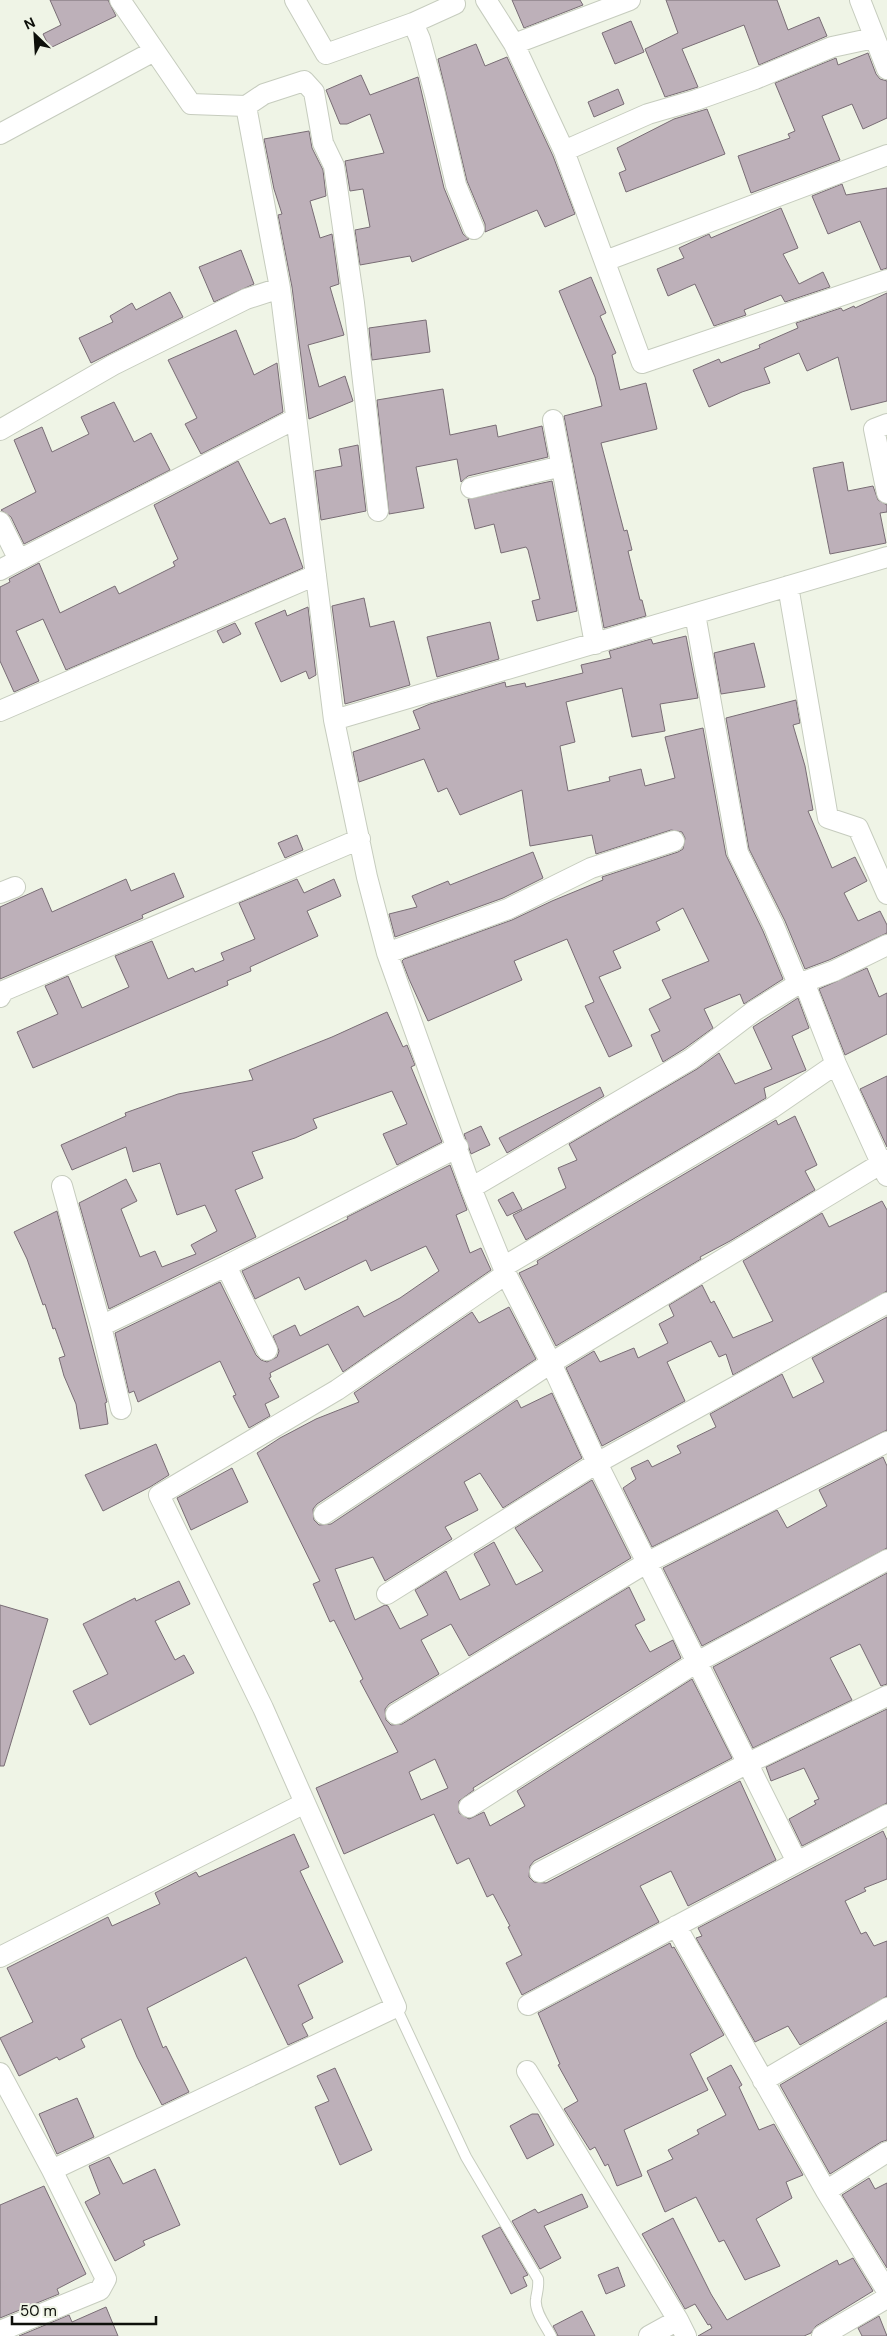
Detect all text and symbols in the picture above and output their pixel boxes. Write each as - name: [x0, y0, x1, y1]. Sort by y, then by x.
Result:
- north arrow: [10, 10, 60, 60]
- text: N: [21, 13, 38, 34]
- scale bar: [12, 2294, 156, 2326]
- text: 50 m: [20, 2301, 57, 2321]

